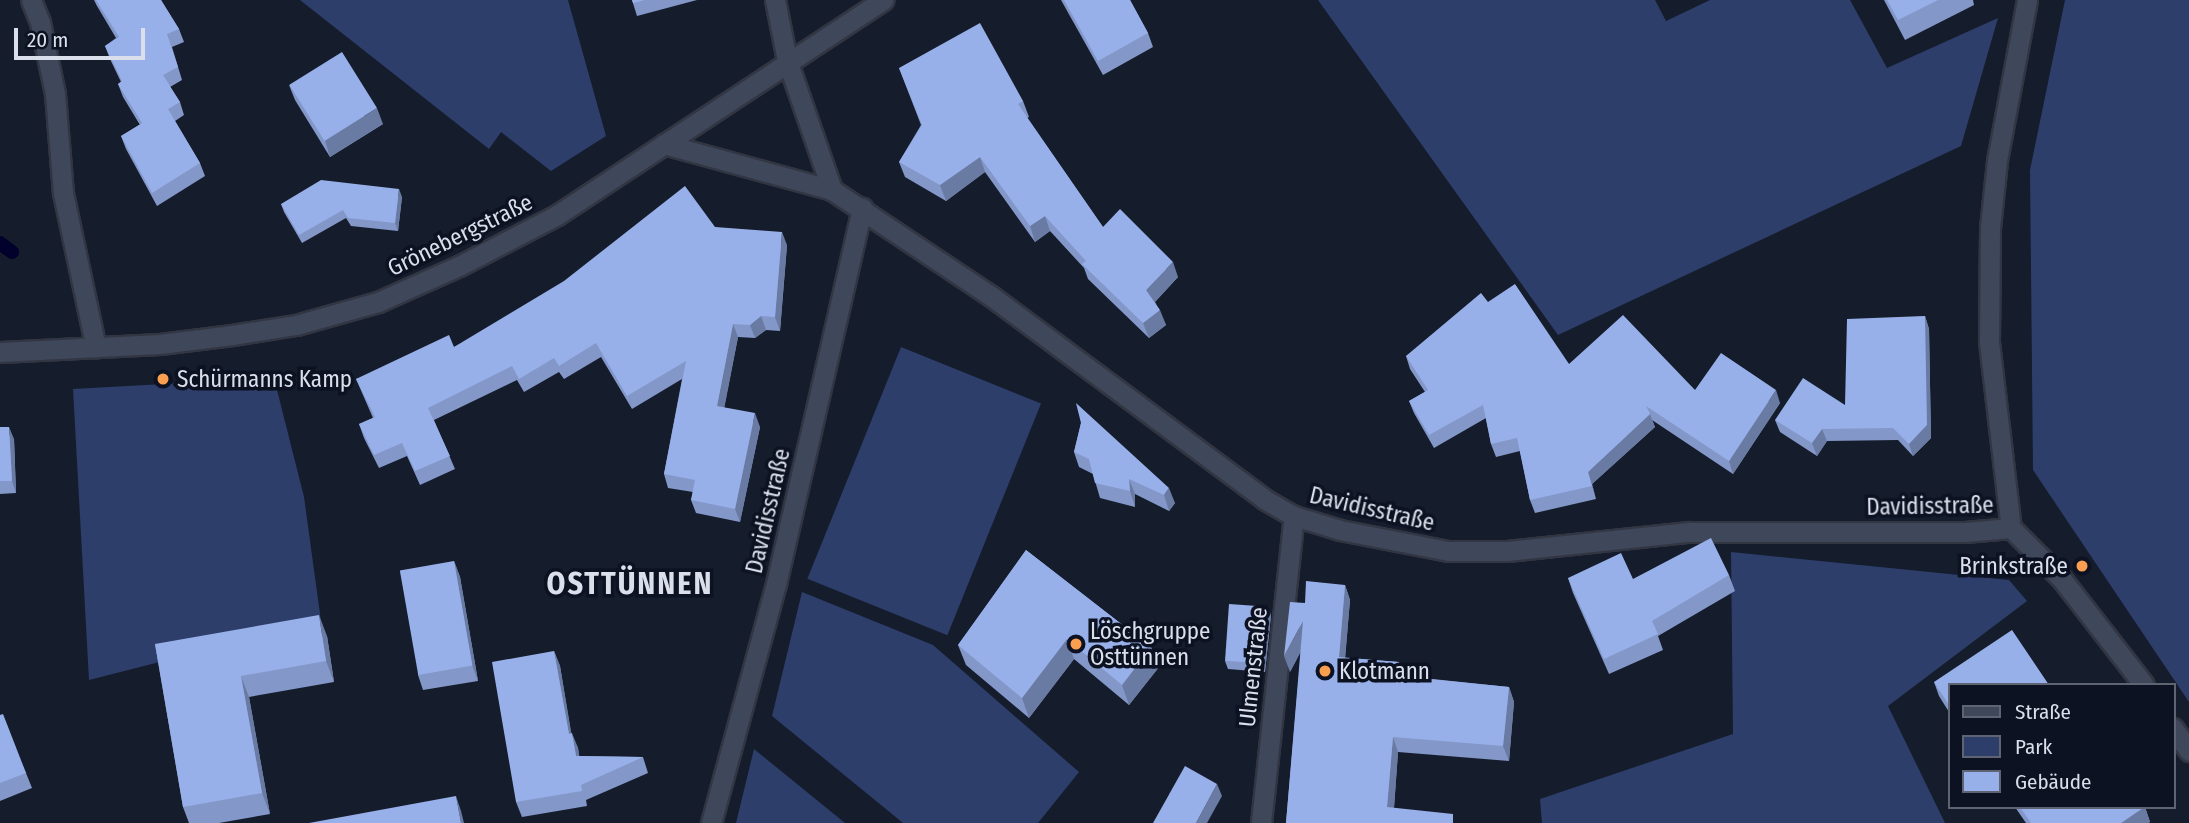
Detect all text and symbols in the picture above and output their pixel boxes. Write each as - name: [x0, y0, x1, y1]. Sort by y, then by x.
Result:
- scale bar: [18, 14, 149, 58]
- text: 20 m: [27, 27, 68, 53]
- street label: Grönebergstraße: [383, 188, 537, 282]
- place label: Schürmanns Kamp: [177, 365, 352, 393]
- marker: Schürmanns Kamp: [155, 371, 171, 387]
- street label: Davidisstraße: [740, 446, 796, 576]
- street label: Davidisstraße: [1307, 481, 1437, 537]
- street label: Davidisstraße: [1866, 491, 1994, 521]
- place label: Brinkstraße: [1959, 552, 2068, 580]
- marker: Brinkstraße: [2074, 558, 2090, 574]
- district label: OSTTÜNNEN: [548, 566, 712, 602]
- street label: Ulmenstraße: [1233, 606, 1273, 728]
- place label: Löschgruppe Osttünnen: [1090, 617, 1210, 671]
- marker: Löschgruppe Osttünnen: [1068, 636, 1084, 652]
- place label: Klotmann: [1339, 657, 1430, 685]
- marker: Klotmann: [1317, 663, 1333, 679]
- legend: [1948, 683, 2175, 809]
- text: Straße: [2015, 699, 2071, 725]
- text: Park: [2015, 734, 2052, 760]
- text: Gebäude: [2015, 769, 2091, 795]

